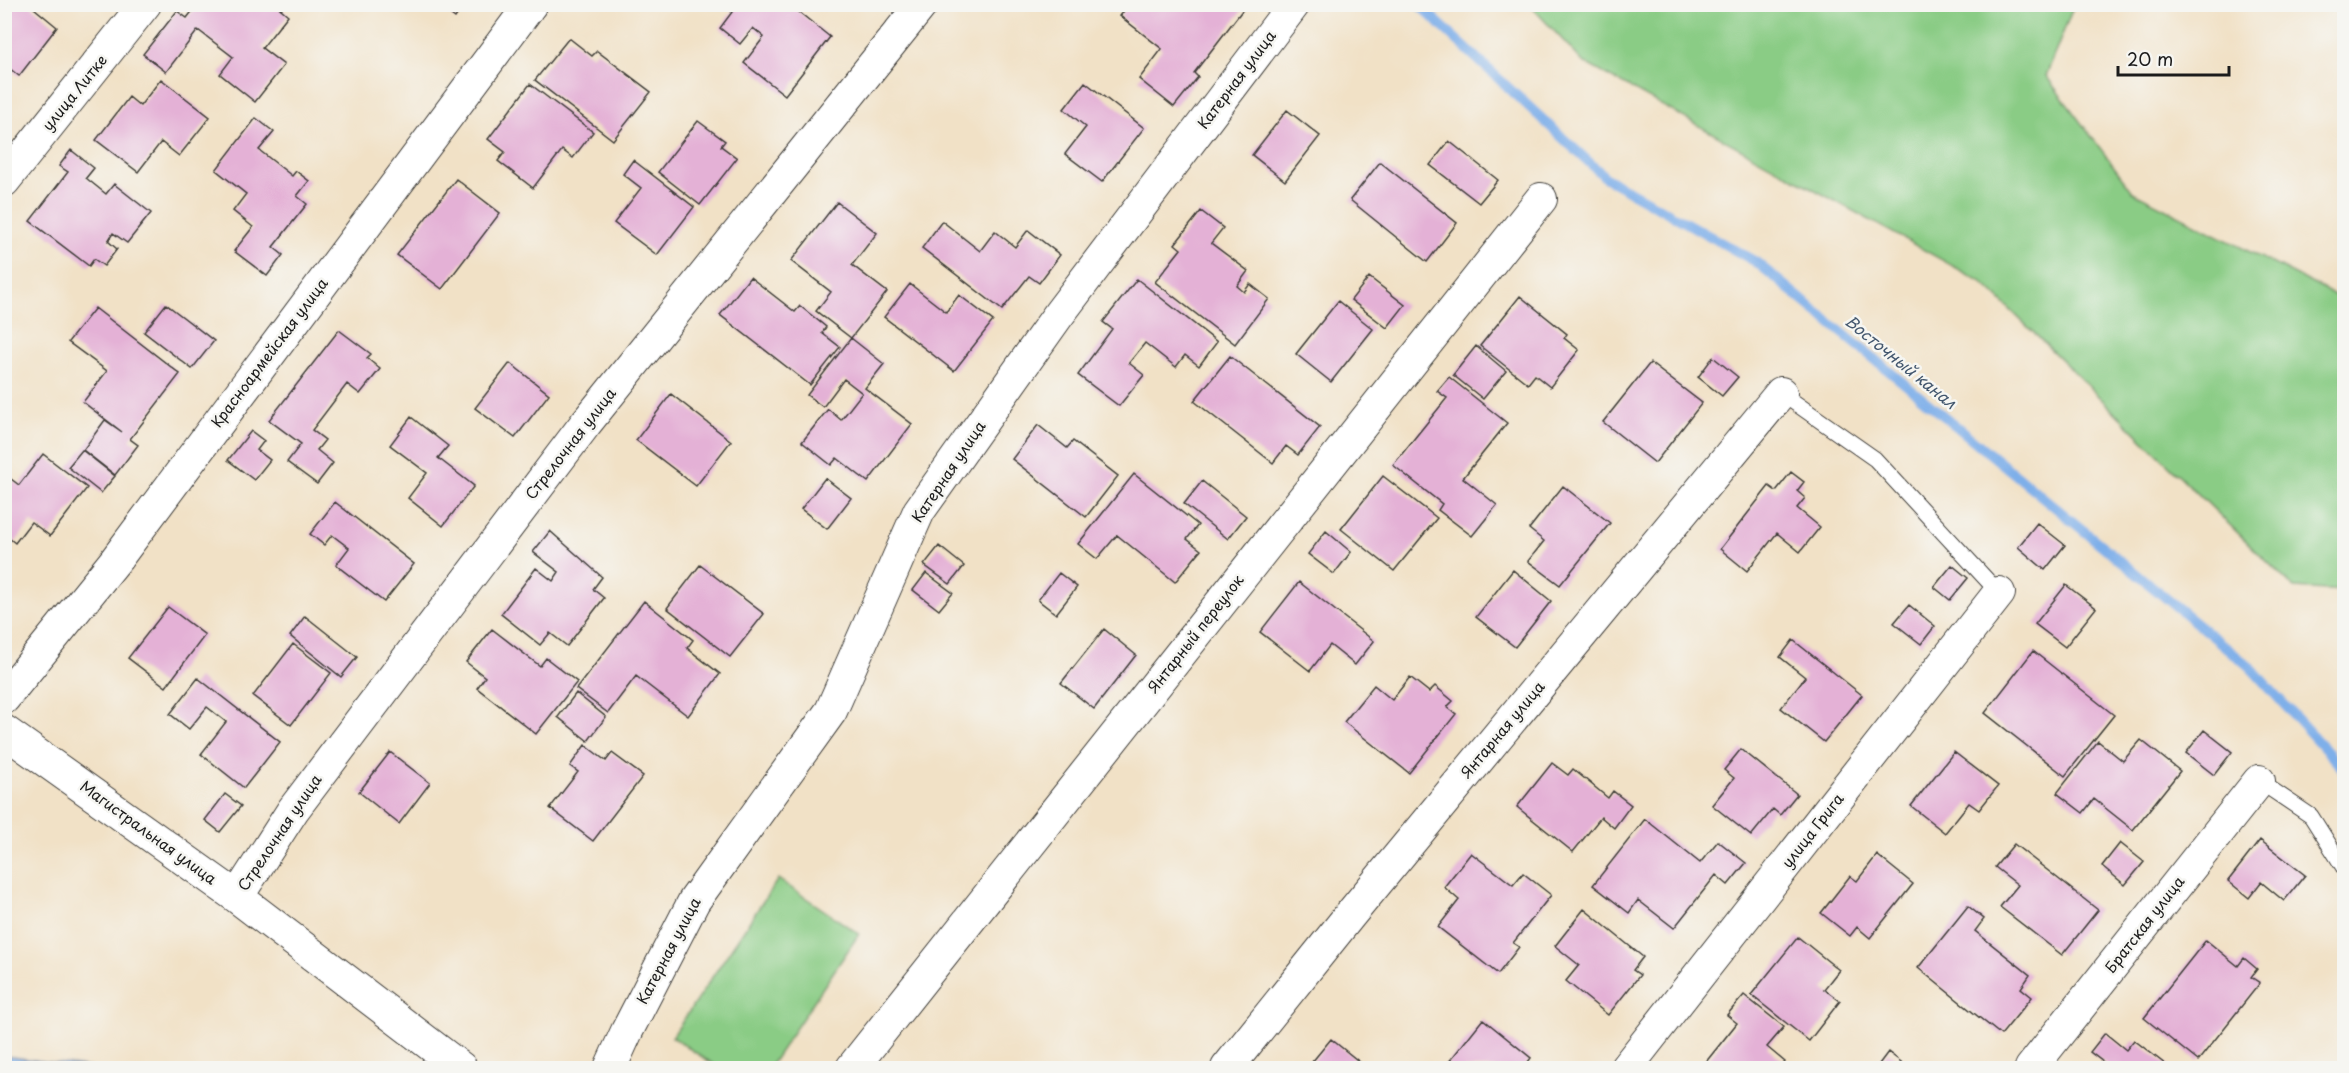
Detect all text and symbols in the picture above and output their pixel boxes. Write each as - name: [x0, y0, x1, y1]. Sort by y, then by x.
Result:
- street label: Катерная улица: [1191, 24, 1281, 133]
- scale bar: [2118, 39, 2229, 77]
- text: 20 m: [2127, 45, 2173, 72]
- street label: улица Литке: [36, 49, 112, 135]
- street label: Красноармейская улица: [205, 272, 333, 432]
- water label: Восточный канал: [1841, 309, 1963, 414]
- street label: Стрелочная улица: [519, 382, 621, 504]
- street label: Катерная улица: [905, 415, 991, 527]
- street label: Янтарный переулок: [1141, 569, 1249, 697]
- street label: Янтарная улица: [1454, 675, 1550, 783]
- street label: Стрелочная улица: [231, 769, 327, 895]
- street label: Магистральная улица: [76, 774, 223, 890]
- street label: улица Грига: [1775, 787, 1849, 872]
- street label: Братская улица: [2098, 870, 2190, 978]
- street label: Катерная улица: [630, 892, 706, 1008]

